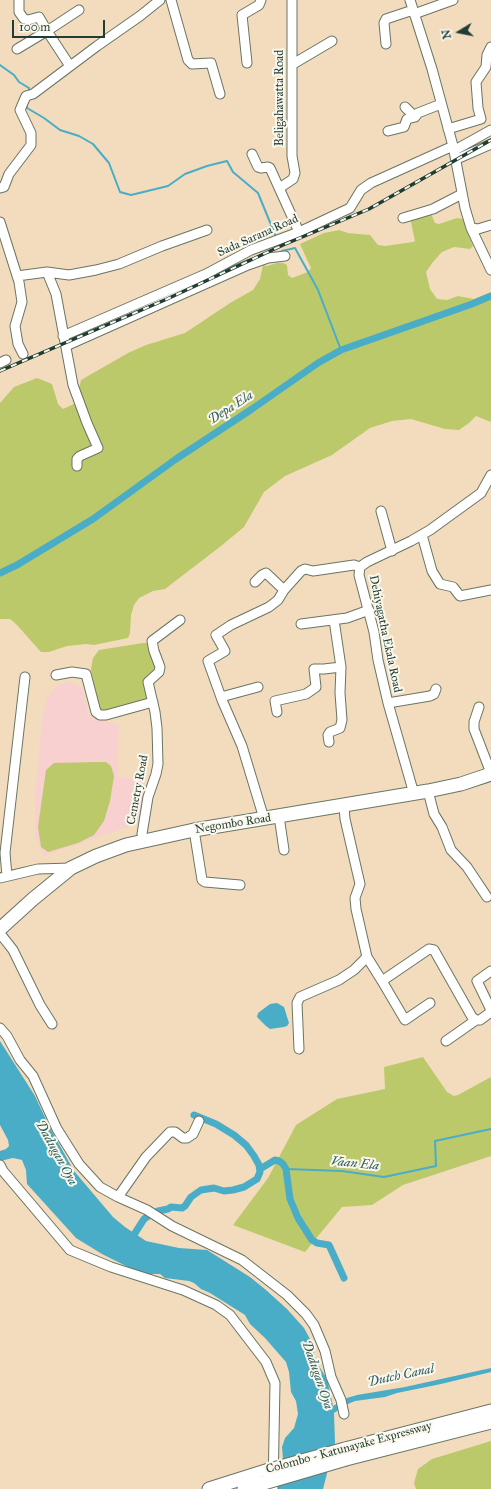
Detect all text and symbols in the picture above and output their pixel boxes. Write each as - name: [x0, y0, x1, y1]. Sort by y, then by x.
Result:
- scale bar: [14, 12, 107, 38]
- north arrow: [439, 12, 479, 52]
- text: 100 m: [19, 20, 50, 34]
- text: N: [439, 28, 454, 40]
- street label: Beligahawatta Road: [273, 50, 287, 146]
- street label: Sada Sarana Road: [215, 212, 301, 260]
- water label: Depa Ela: [206, 388, 256, 428]
- street label: Dehiyagatha Ekala Road: [366, 574, 404, 694]
- street label: Cemetry Road: [124, 754, 152, 826]
- street label: Negombo Road: [194, 811, 272, 837]
- water label: Dadugan Oya: [32, 1118, 80, 1188]
- water label: Vaan Ela: [330, 1154, 380, 1174]
- water label: Dadugan Oya: [298, 1339, 336, 1411]
- water label: Dutch Canal: [367, 1361, 435, 1391]
- street label: Colombo - Katunayake Expressway: [264, 1419, 434, 1477]

